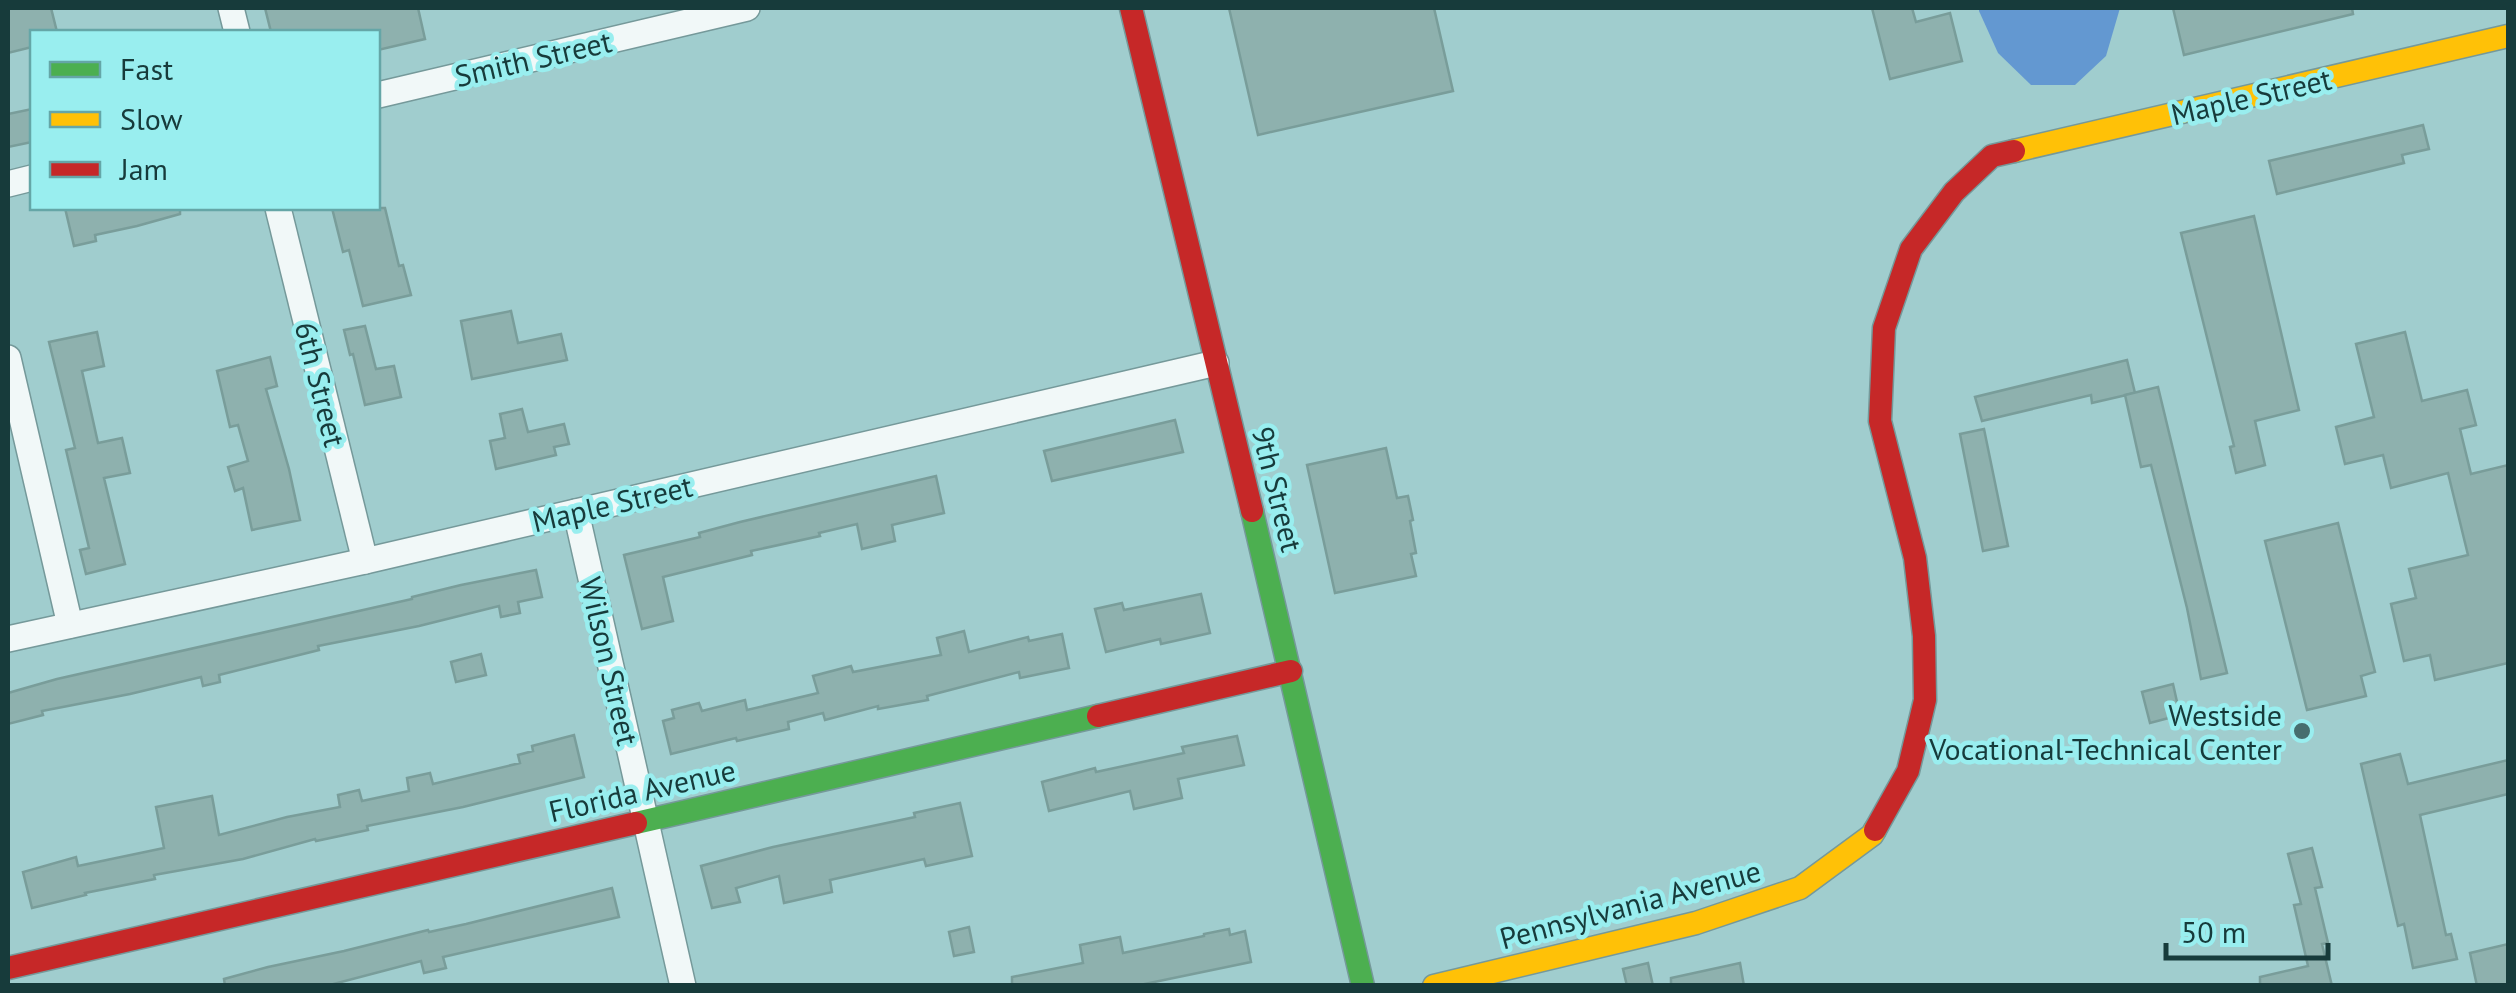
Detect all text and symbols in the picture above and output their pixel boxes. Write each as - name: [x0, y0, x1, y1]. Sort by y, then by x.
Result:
- street label: Smith Street: [451, 21, 615, 95]
- legend: [30, 30, 380, 210]
- text: Fast: [120, 49, 173, 88]
- street label: Maple Street: [2167, 59, 2335, 133]
- text: Slow: [120, 99, 183, 138]
- text: Jam: [118, 149, 168, 188]
- street label: 6th Street: [287, 317, 355, 451]
- street label: 9th Street: [1244, 422, 1312, 556]
- street label: Maple Street: [528, 466, 696, 540]
- street label: Wilson Street: [572, 573, 648, 749]
- place label: Westside Vocational-Technical Center: [1928, 695, 2282, 768]
- marker: Westside Vocational-Technical Center: [2291, 720, 2313, 742]
- street label: Florida Avenue: [545, 750, 739, 830]
- street label: Pennsylvania Avenue: [1495, 850, 1765, 958]
- scale bar: [2166, 898, 2328, 960]
- text: 50 m: [2181, 912, 2246, 951]

